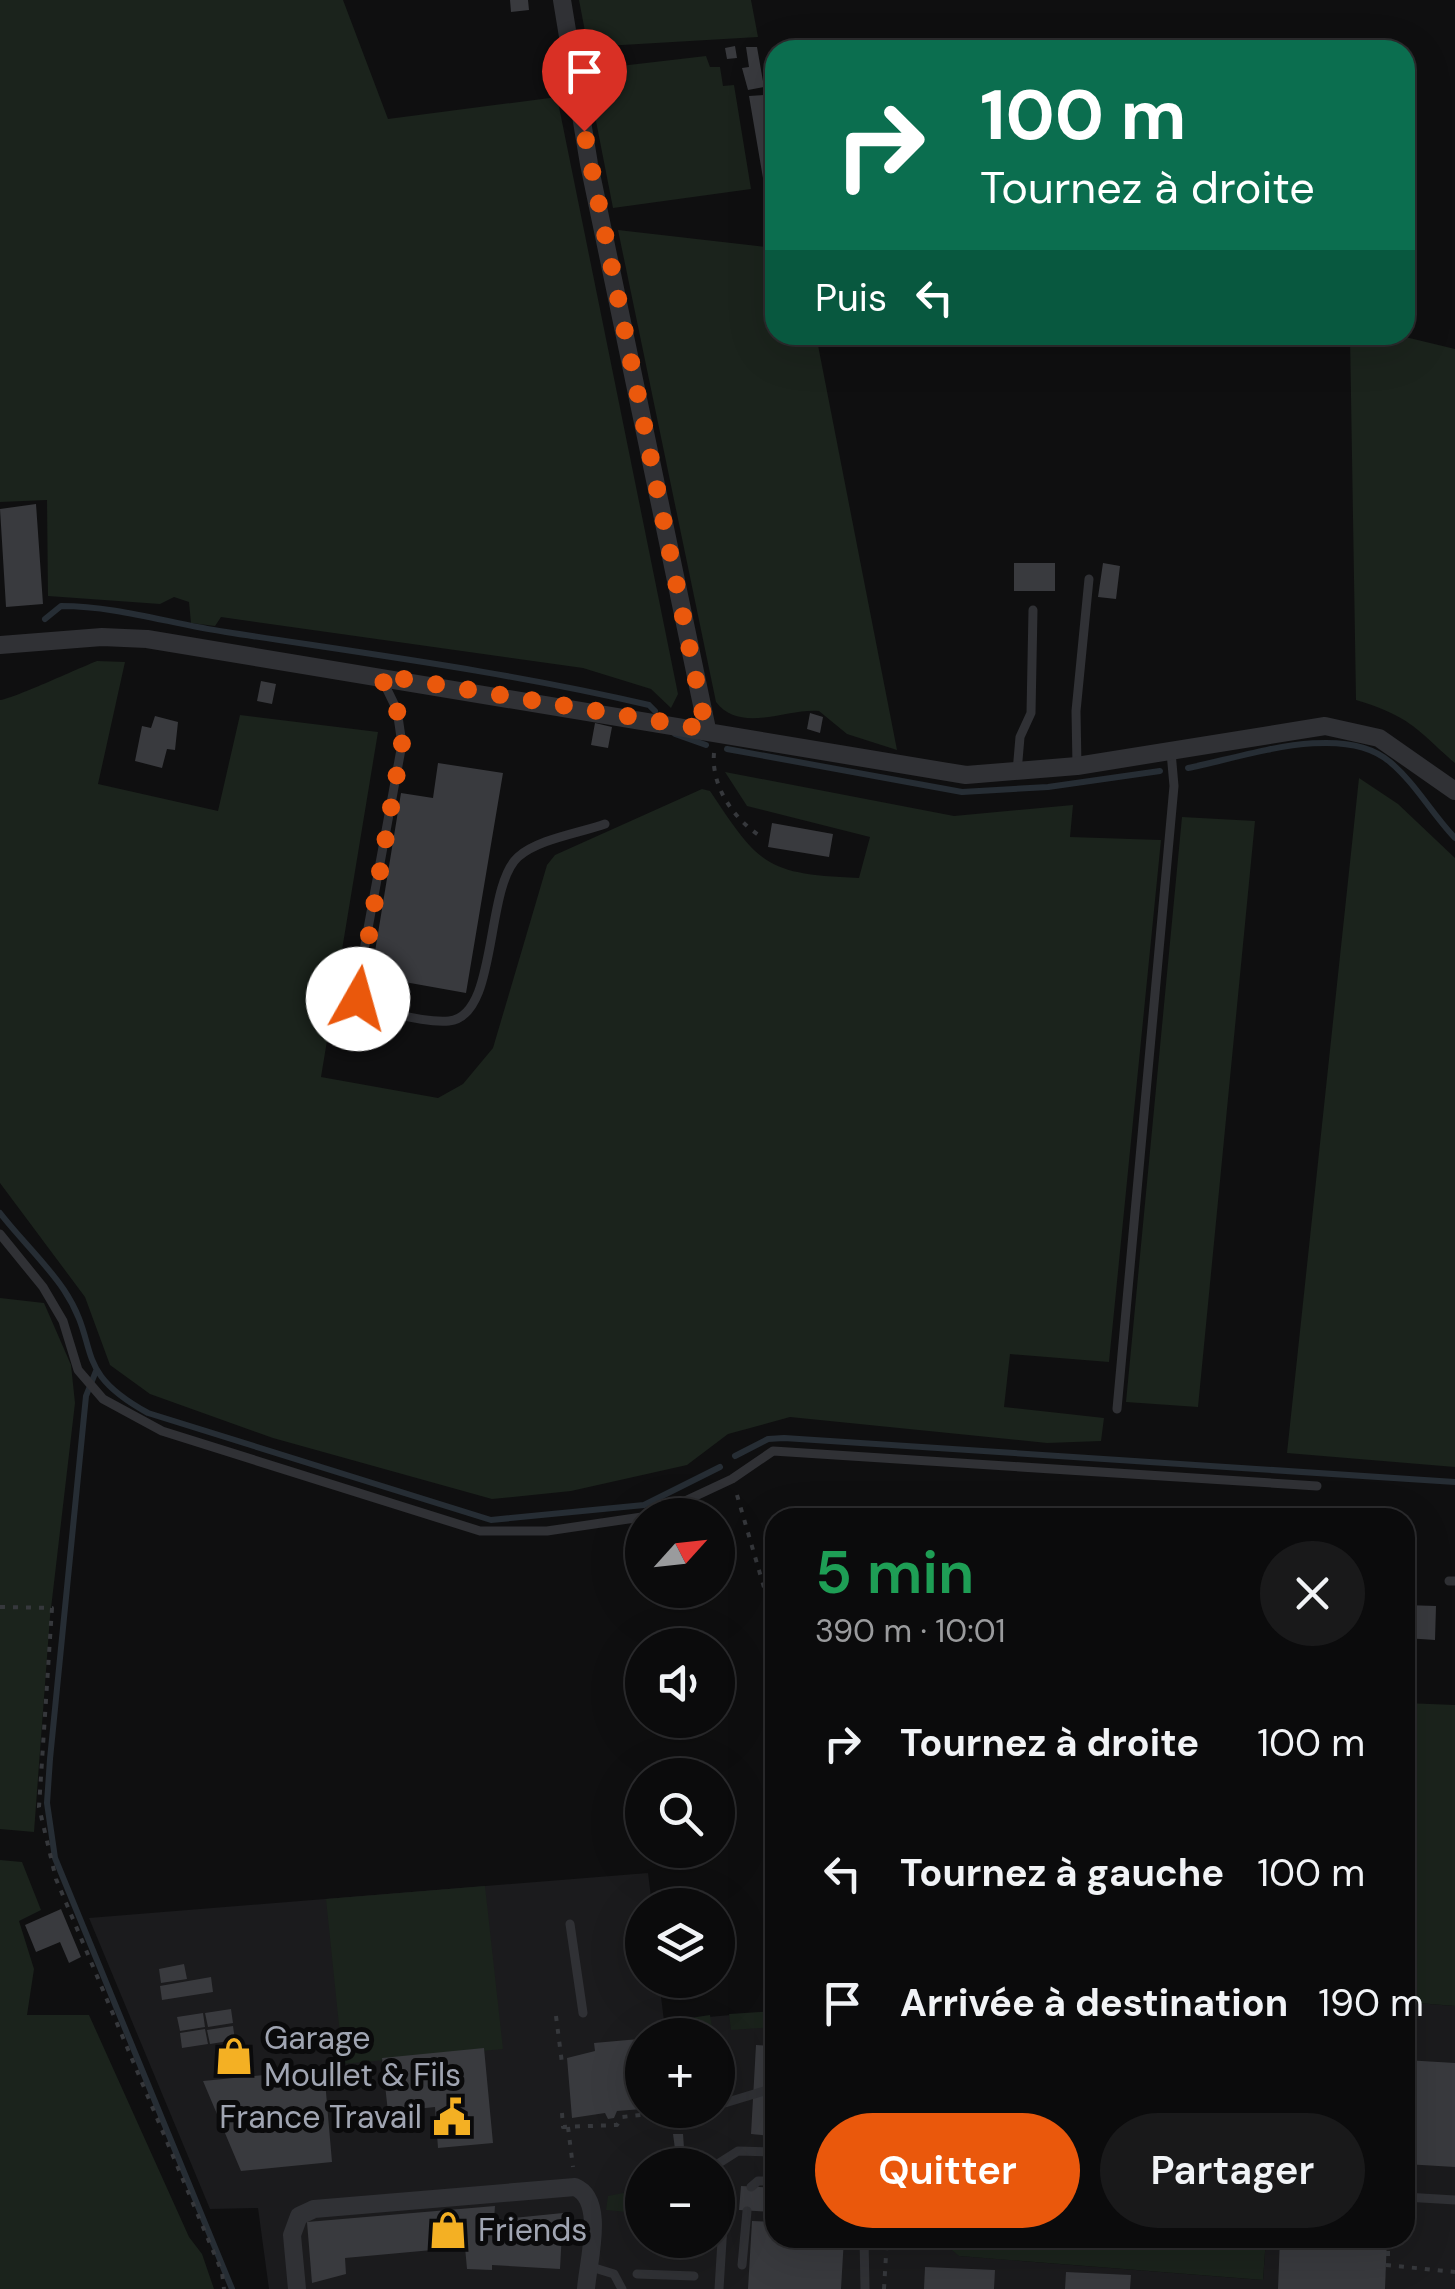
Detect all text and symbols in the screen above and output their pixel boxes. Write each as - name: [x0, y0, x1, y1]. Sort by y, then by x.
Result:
- pin: [542, 29, 627, 132]
- icon: arrive: [557, 44, 612, 99]
- text: 100 m: [980, 70, 1186, 161]
- icon: right: [815, 80, 945, 210]
- text: Tournez à droite: [980, 158, 1315, 217]
- icon: left: [907, 270, 962, 325]
- text: Puis: [815, 273, 887, 323]
- position arrow: [306, 947, 410, 1051]
- north arrow: [625, 1498, 735, 1608]
- map controls: [625, 1498, 735, 2258]
- text: 5 min: [815, 1533, 974, 1612]
- button: close: [1260, 1541, 1365, 1646]
- text: 390 m · 10:01: [815, 1610, 1006, 1652]
- button: sound: [625, 1628, 735, 1738]
- icon: right: [815, 1716, 870, 1771]
- text: Tournez à droite: [900, 1718, 1199, 1768]
- text: 100 m: [1257, 1718, 1365, 1768]
- button: search: [625, 1758, 735, 1868]
- icon: left: [815, 1846, 870, 1901]
- text: Tournez à gauche: [900, 1848, 1224, 1898]
- text: 100 m: [1257, 1848, 1365, 1898]
- button: layers: [625, 1888, 735, 1998]
- icon: arrive: [815, 1976, 870, 2031]
- text: Arrivée à destination: [900, 1978, 1288, 2028]
- text: 190 m: [1318, 1978, 1424, 2028]
- place label: Garage Moullet & Fils: [264, 2017, 461, 2096]
- button: +: [625, 2018, 735, 2128]
- shop icon: Garage Moullet & Fils: [213, 2035, 255, 2077]
- place label: France Travail: [219, 2096, 422, 2138]
- public building icon: France Travail: [431, 2096, 473, 2138]
- button: Quitter: [815, 2113, 1080, 2228]
- button: Partager: [1100, 2113, 1365, 2228]
- button: −: [625, 2148, 735, 2258]
- shop icon: Friends: [427, 2209, 469, 2251]
- place label: Friends: [478, 2209, 587, 2251]

